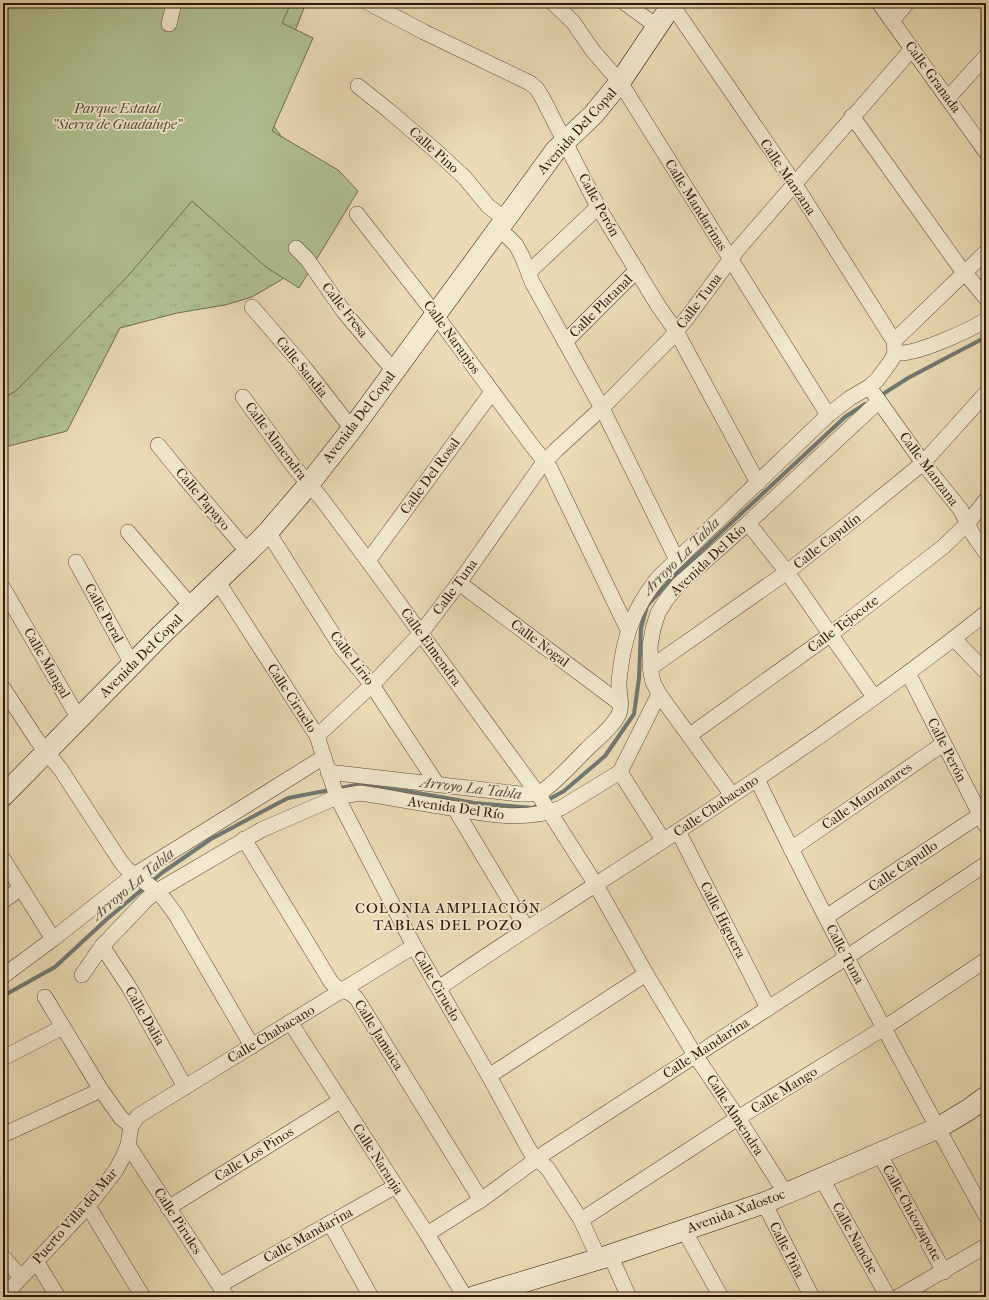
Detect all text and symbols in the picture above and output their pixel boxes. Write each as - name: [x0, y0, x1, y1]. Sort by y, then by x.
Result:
- street label: Calle Granada: [901, 38, 965, 117]
- street label: Avenida Del Copal: [533, 84, 620, 179]
- park label: Parque Estatal "Sierra de Guadalupe": [52, 100, 183, 133]
- street label: Calle Pino: [406, 123, 462, 177]
- street label: Calle Manzana: [756, 136, 820, 219]
- street label: Calle Mandarinas: [661, 156, 731, 254]
- street label: Calle Perón: [575, 170, 623, 240]
- street label: Calle Tuna: [673, 269, 726, 332]
- street label: Calle Platanal: [566, 271, 636, 341]
- street label: Calle Fresa: [318, 279, 372, 341]
- street label: Calle Naranjos: [420, 297, 484, 377]
- street label: Calle Sandia: [272, 333, 332, 401]
- street label: Avenida Del Copal: [318, 368, 399, 467]
- street label: Calle Almendra: [241, 399, 311, 484]
- street label: Calle Manzana: [896, 429, 963, 510]
- street label: Calle Del Rosal: [397, 434, 464, 518]
- street label: Calle Papayo: [172, 464, 234, 534]
- street label: Calle Capulín: [790, 509, 864, 573]
- water label: Arroyo La Tabla: [637, 513, 724, 600]
- street label: Avenida Del Río: [666, 521, 749, 600]
- street label: Calle Tuna: [429, 555, 481, 618]
- street label: Calle Peral: [81, 581, 127, 646]
- street label: Calle Tejocote: [804, 592, 882, 656]
- street label: Calle Elmendra: [397, 605, 465, 690]
- street label: Avenida Del Copal: [95, 611, 186, 702]
- street label: Calle Nogal: [507, 616, 573, 671]
- street label: Calle Mangal: [20, 625, 74, 701]
- street label: Calle Lirio: [326, 628, 378, 688]
- street label: Calle Ciruelo: [263, 660, 321, 736]
- street label: Calle Perón: [924, 715, 970, 785]
- street label: Calle Manzanares: [819, 759, 915, 833]
- street label: Calle Chabacano: [670, 771, 762, 841]
- water label: Arroyo La Tabla: [417, 773, 523, 803]
- street label: Avenida Del Río: [406, 793, 505, 823]
- street label: Calle Capullo: [865, 837, 941, 895]
- water label: Arroyo La Tabla: [87, 844, 178, 925]
- street label: Calle Higuera: [696, 879, 750, 962]
- district label: COLONIA AMPLIACIÓN TABLAS DEL POZO: [355, 899, 541, 934]
- street label: Calle Tuna: [822, 921, 868, 987]
- street label: Calle Ciruelo: [410, 948, 464, 1024]
- street label: Calle Dalia: [121, 984, 169, 1049]
- street label: Calle Jamaica: [351, 997, 408, 1074]
- street label: Calle Chabacano: [224, 1001, 318, 1067]
- street label: Calle Mandarina: [660, 1013, 753, 1082]
- street label: Calle Mango: [748, 1063, 820, 1117]
- street label: Calle Almendra: [703, 1071, 768, 1159]
- street label: Calle Naranja: [349, 1120, 407, 1198]
- street label: Calle Los Pinos: [211, 1123, 297, 1185]
- street label: Calle Chicozapote: [879, 1162, 945, 1264]
- street label: Puerto Villa del Mar: [29, 1165, 121, 1267]
- street label: Calle Pirules: [150, 1185, 206, 1257]
- street label: Avenida Xalostoc: [684, 1185, 787, 1237]
- street label: Calle Nanche: [828, 1199, 882, 1277]
- street label: Calle Mandarina: [260, 1203, 356, 1267]
- street label: Calle Piña: [766, 1219, 809, 1281]

